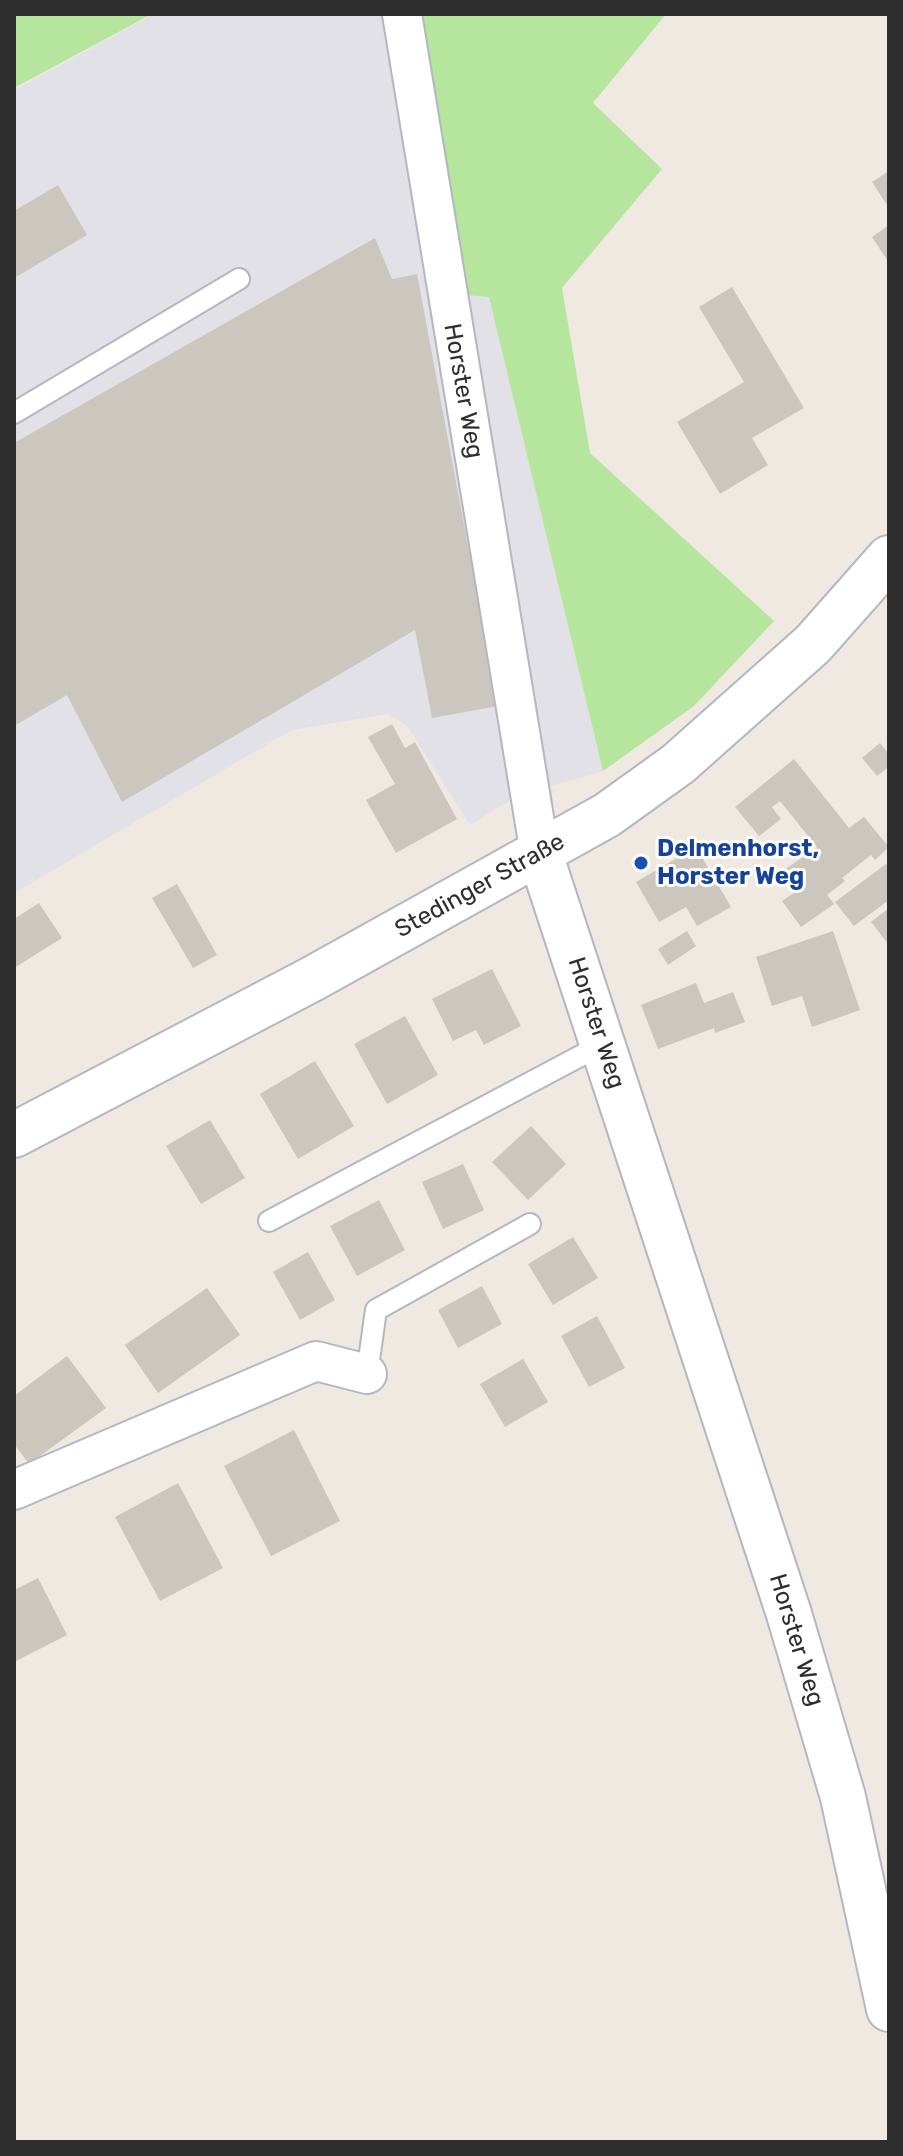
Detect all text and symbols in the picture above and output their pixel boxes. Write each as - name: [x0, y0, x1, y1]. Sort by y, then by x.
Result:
- street label: Horster Weg: [437, 321, 489, 461]
- street label: Stedinger Straße: [390, 828, 570, 944]
- place label: Delmenhorst, Horster Weg: [657, 835, 819, 891]
- marker: Delmenhorst, Horster Weg: [632, 854, 650, 872]
- street label: Horster Weg: [561, 954, 631, 1092]
- street label: Horster Weg: [762, 1570, 830, 1710]

